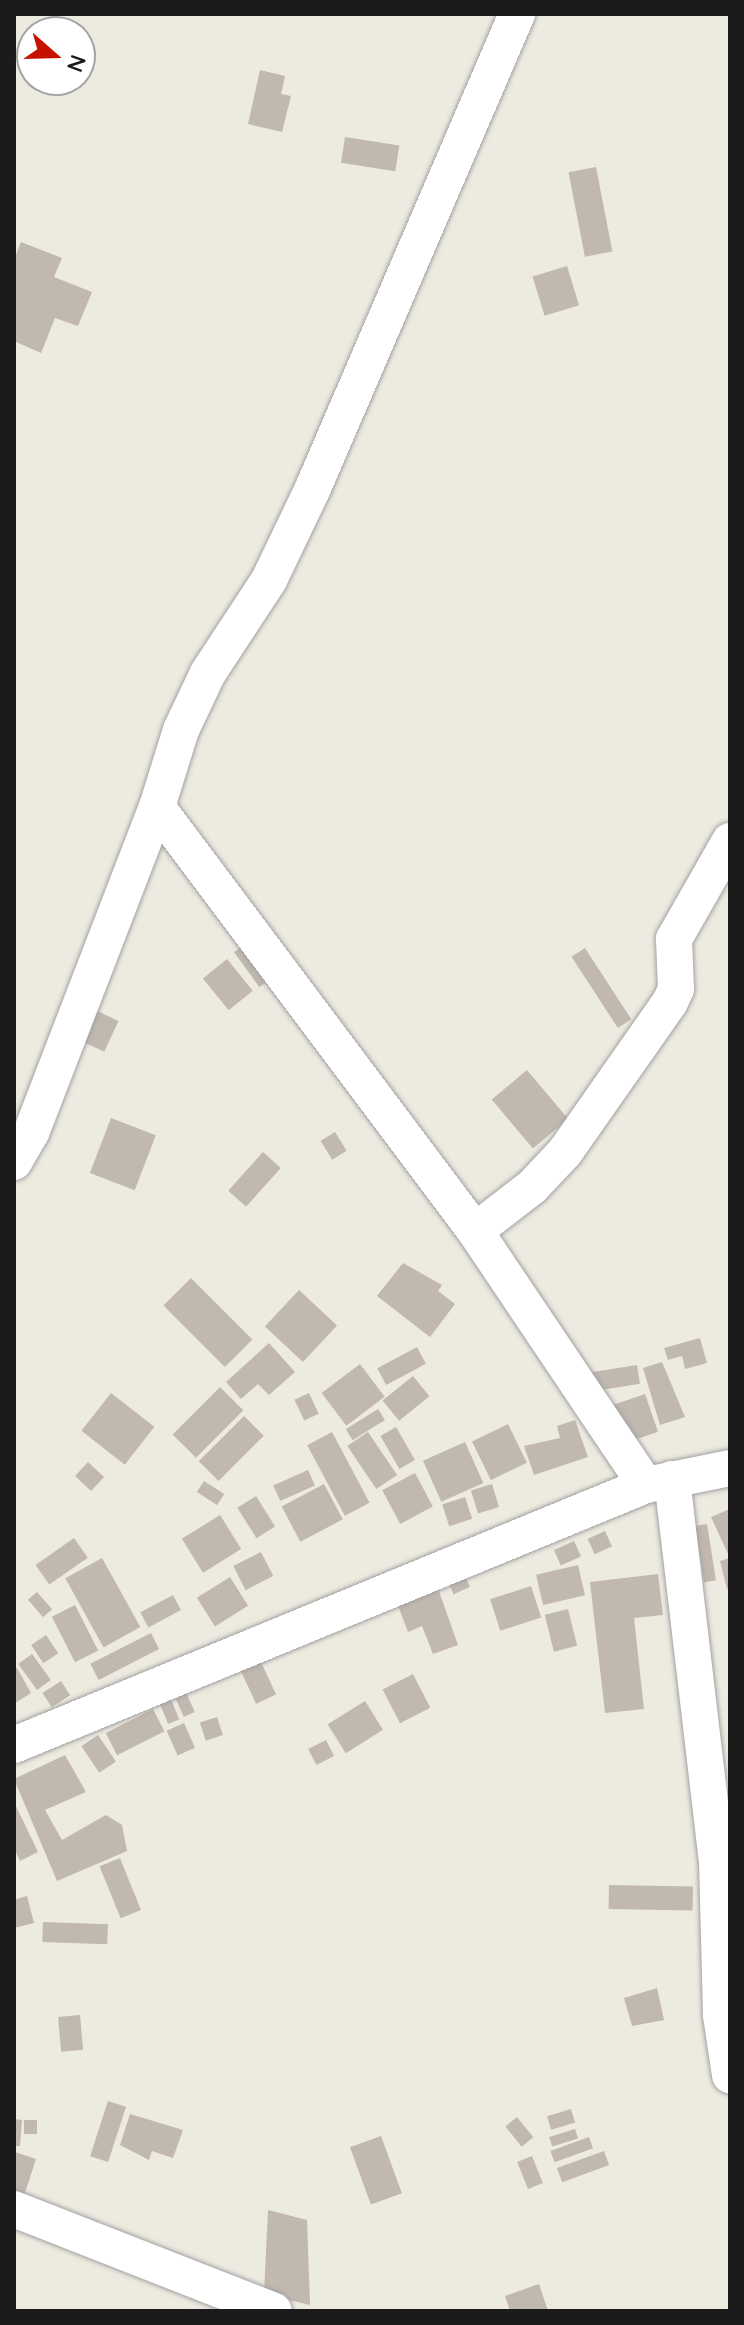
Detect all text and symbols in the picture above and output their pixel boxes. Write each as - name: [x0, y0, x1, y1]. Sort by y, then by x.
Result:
- north arrow: [16, 16, 96, 96]
- text: N: [61, 51, 93, 76]

